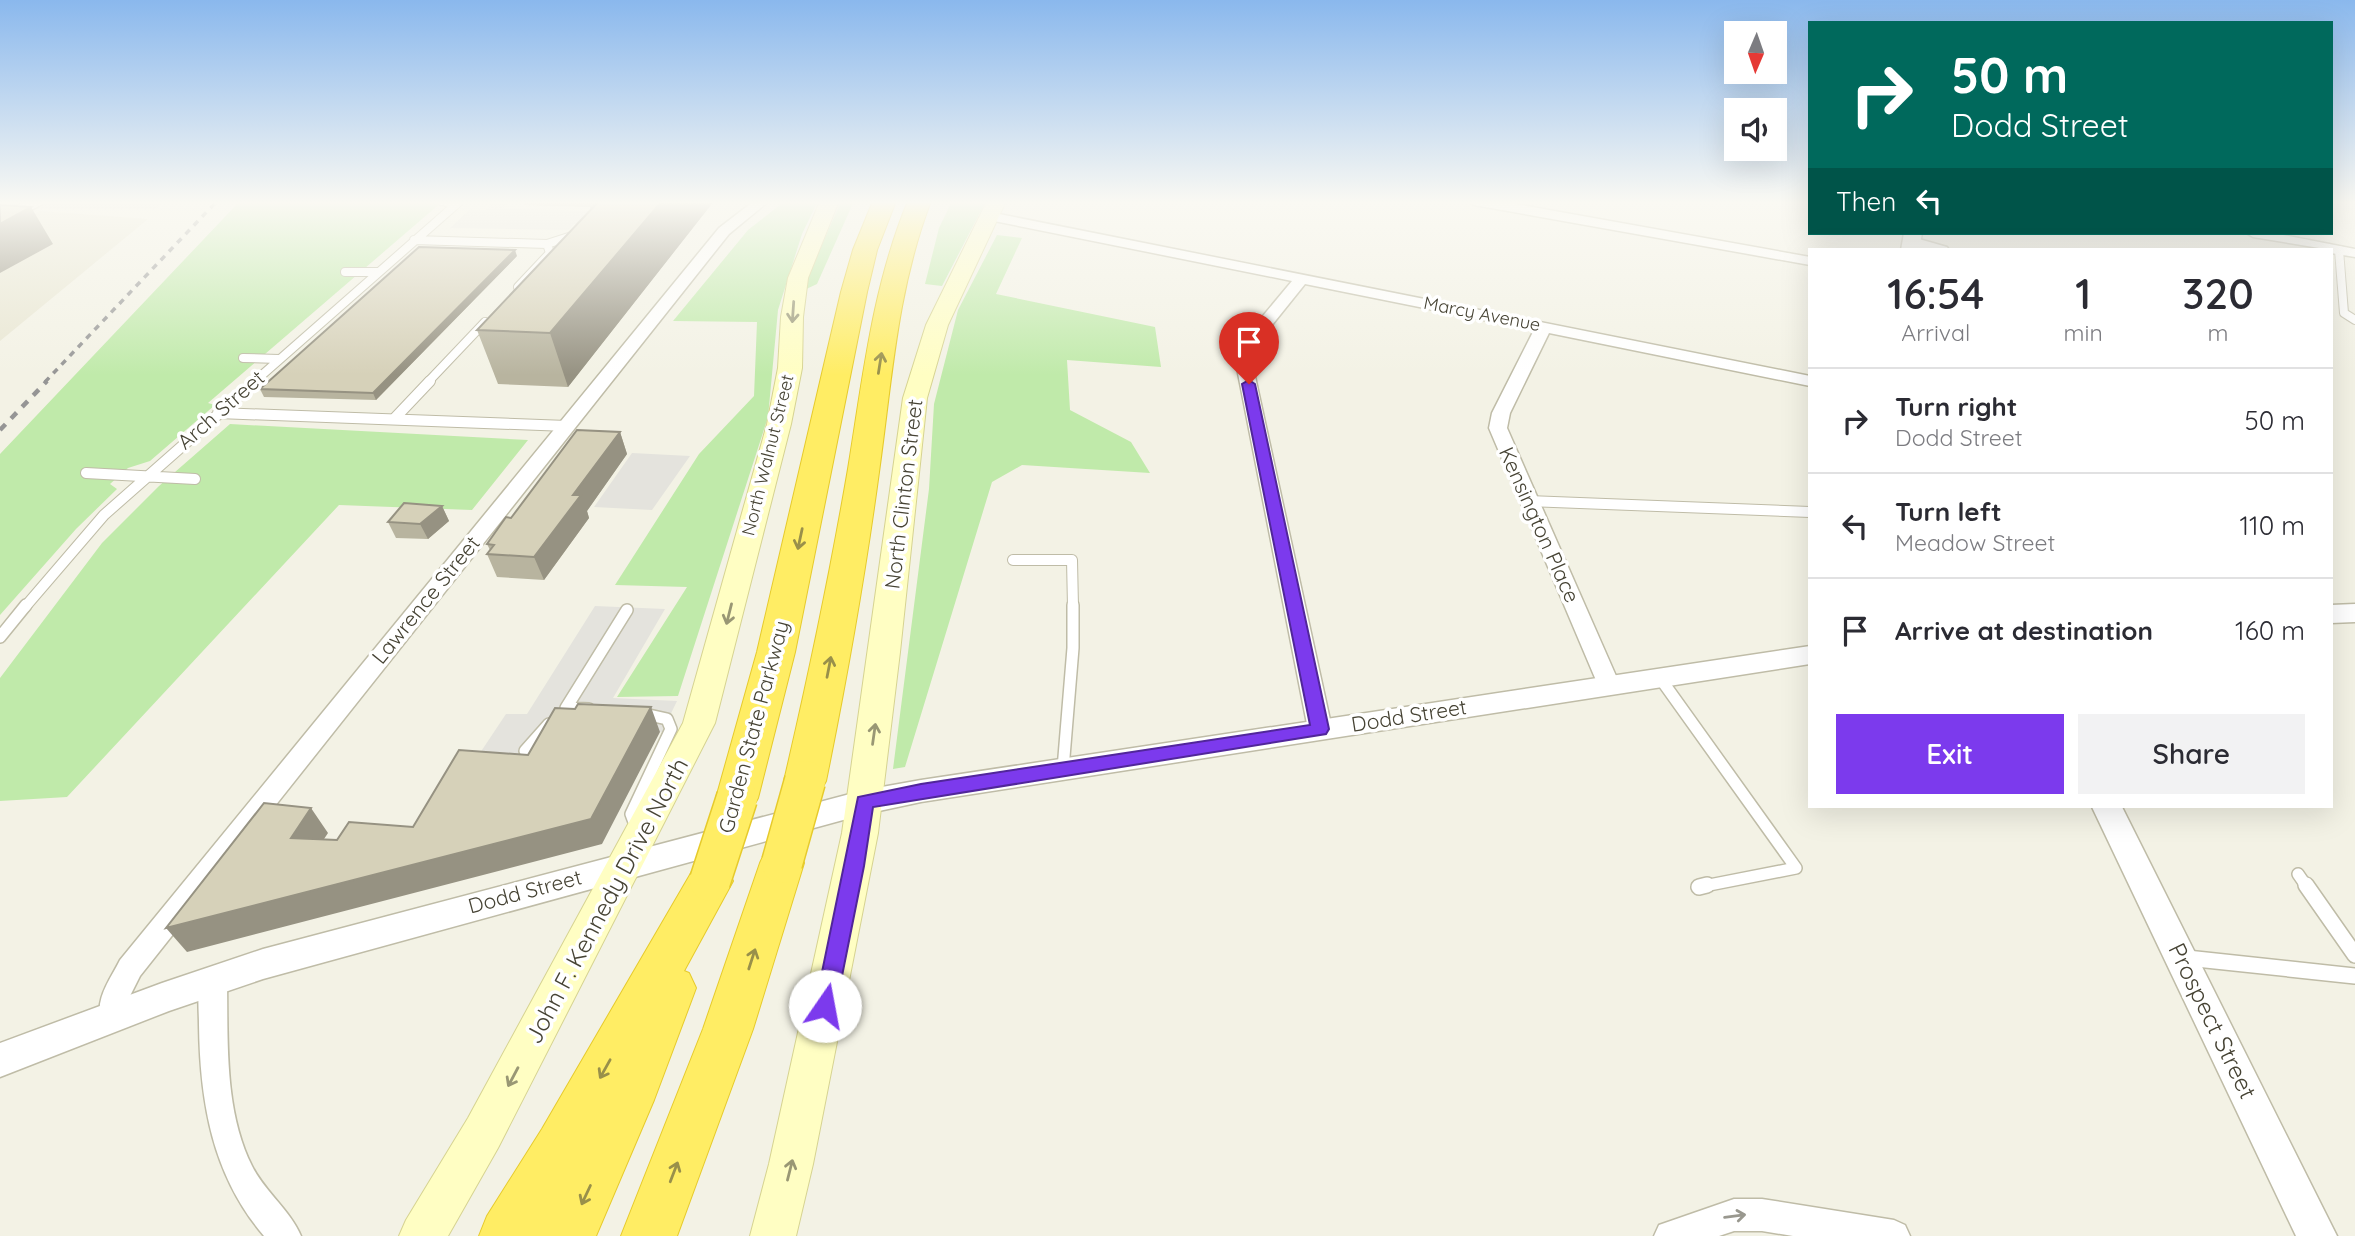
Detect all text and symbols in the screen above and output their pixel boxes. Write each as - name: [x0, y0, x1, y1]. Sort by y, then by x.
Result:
- north arrow: [1724, 21, 1787, 84]
- map controls: [1724, 21, 1787, 161]
- text: 50 m: [1951, 44, 2068, 105]
- icon: right: [1836, 49, 1927, 140]
- button: sound: [1724, 98, 1787, 161]
- text: Dodd Street: [1951, 105, 2129, 145]
- icon: left: [1910, 182, 1948, 220]
- text: Then: [1836, 185, 1896, 218]
- text: 16:54: [1887, 267, 1984, 320]
- text: 1: [2075, 267, 2091, 320]
- text: 320: [2182, 267, 2254, 320]
- street label: Marcy Avenue: [1422, 291, 1542, 336]
- one-way arrow: [786, 300, 799, 323]
- pin: [1219, 312, 1279, 384]
- text: Arrival: [1901, 318, 1970, 347]
- text: min: [2064, 318, 2103, 347]
- text: m: [2207, 318, 2228, 347]
- icon: arrive: [1230, 323, 1268, 361]
- one-way arrow: [874, 352, 887, 375]
- street label: Arch Street: [171, 364, 269, 454]
- street label: North Walnut Street: [736, 372, 799, 538]
- text: Turn right: [1895, 390, 2017, 423]
- street label: North Clinton Street: [878, 398, 928, 590]
- icon: right: [1836, 402, 1874, 440]
- text: 50 m: [2245, 404, 2305, 437]
- text: Dodd Street: [1895, 423, 2023, 452]
- street label: Kensington Place: [1494, 443, 1586, 606]
- text: Turn left: [1895, 495, 2002, 528]
- icon: left: [1836, 507, 1874, 545]
- text: 110 m: [2239, 509, 2305, 542]
- one-way arrow: [793, 527, 807, 550]
- text: Meadow Street: [1895, 528, 2055, 557]
- street label: Lawrence Street: [366, 530, 485, 669]
- one-way arrow: [721, 603, 734, 625]
- icon: arrive: [1836, 612, 1874, 650]
- text: Arrive at destination: [1895, 614, 2153, 647]
- text: 160 m: [2235, 614, 2305, 647]
- street label: Garden State Parkway: [712, 618, 794, 836]
- one-way arrow: [823, 656, 836, 679]
- street label: Dodd Street: [1349, 693, 1468, 737]
- button: Exit: [1836, 714, 2064, 794]
- button: Share: [2078, 714, 2305, 794]
- one-way arrow: [868, 723, 881, 746]
- street label: John F. Kennedy Drive North: [518, 753, 694, 1049]
- street label: Dodd Street: [465, 863, 584, 919]
- street label: Prospect Street: [2162, 938, 2264, 1103]
- one-way arrow: [746, 948, 759, 970]
- position arrow: [788, 969, 862, 1043]
- one-way arrow: [598, 1058, 611, 1079]
- one-way arrow: [506, 1066, 520, 1087]
- one-way arrow: [784, 1159, 797, 1182]
- one-way arrow: [669, 1162, 682, 1184]
- one-way arrow: [579, 1184, 592, 1205]
- one-way arrow: [1723, 1210, 1746, 1223]

